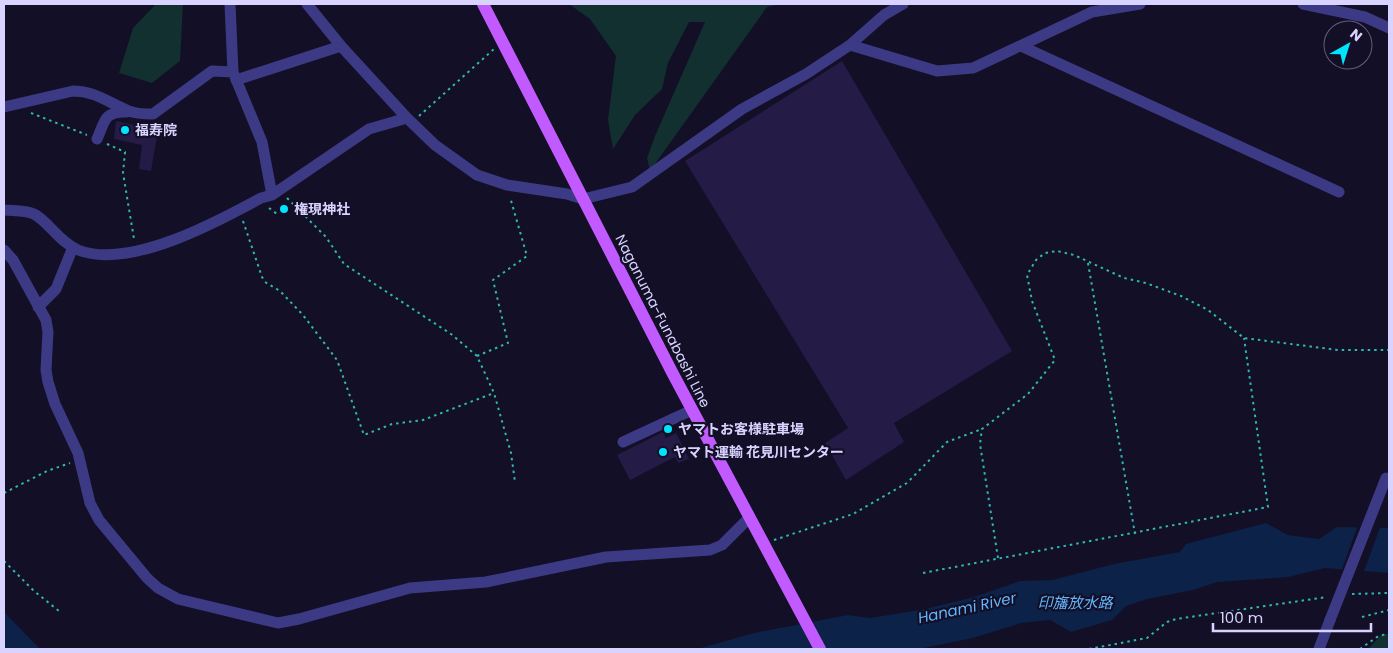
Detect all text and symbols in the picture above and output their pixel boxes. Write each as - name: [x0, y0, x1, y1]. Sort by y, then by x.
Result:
- north arrow: [1323, 20, 1373, 70]
- text: N: [1346, 24, 1367, 46]
- place label: 福寿院: [135, 120, 177, 140]
- marker: 福寿院: [119, 124, 131, 136]
- place label: 権現神社: [294, 199, 350, 219]
- marker: 権現神社: [278, 203, 290, 215]
- street label: Naganuma-Funabashi Line: [611, 231, 716, 411]
- place label: ヤマトお客様駐車場: [678, 419, 804, 439]
- marker: ヤマトお客様駐車場: [662, 423, 674, 435]
- place label: ヤマト運輸 花見川センター: [673, 442, 844, 462]
- marker: ヤマト運輸 花見川センター: [657, 446, 669, 458]
- water label: Hanami River: [916, 587, 1018, 628]
- water label: 印旛放水路: [1037, 592, 1114, 613]
- scale bar: [1213, 600, 1370, 632]
- text: 100 m: [1220, 607, 1263, 628]

